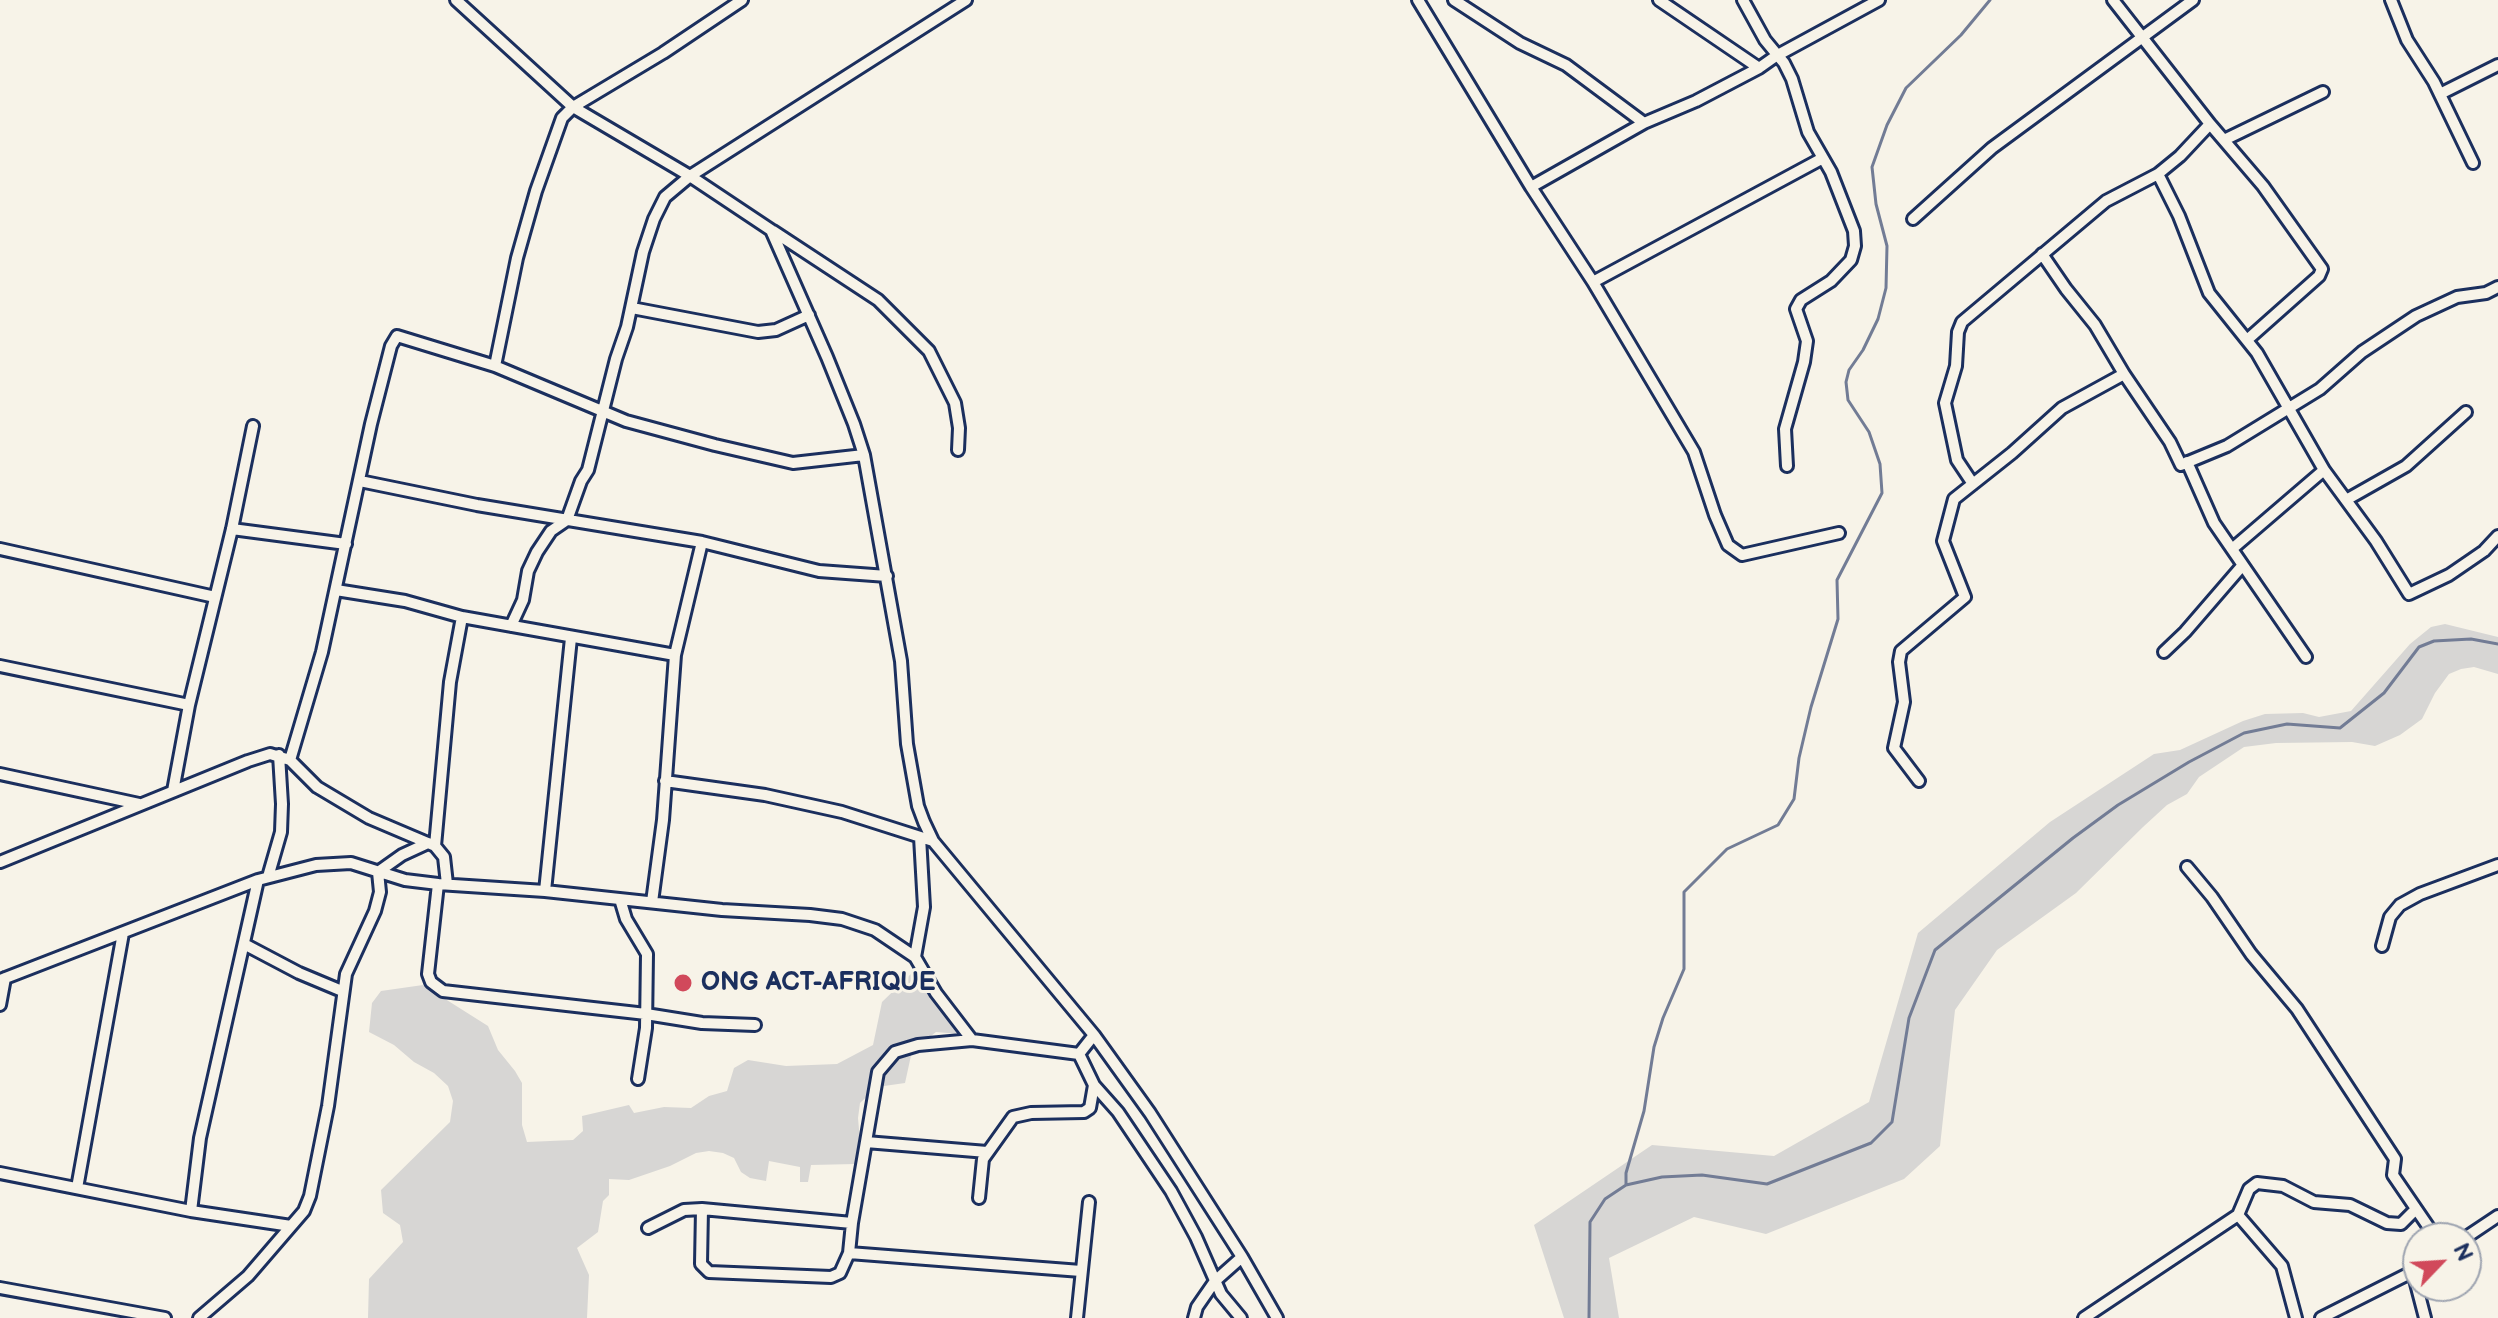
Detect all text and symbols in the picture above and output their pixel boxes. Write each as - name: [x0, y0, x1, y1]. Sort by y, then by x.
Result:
- place label: ONG ACT-AFRIQUE: [701, 967, 936, 999]
- marker: ONG ACT-AFRIQUE: [672, 972, 694, 994]
- north arrow: [2402, 1222, 2482, 1302]
- text: N: [2447, 1239, 2478, 1266]

